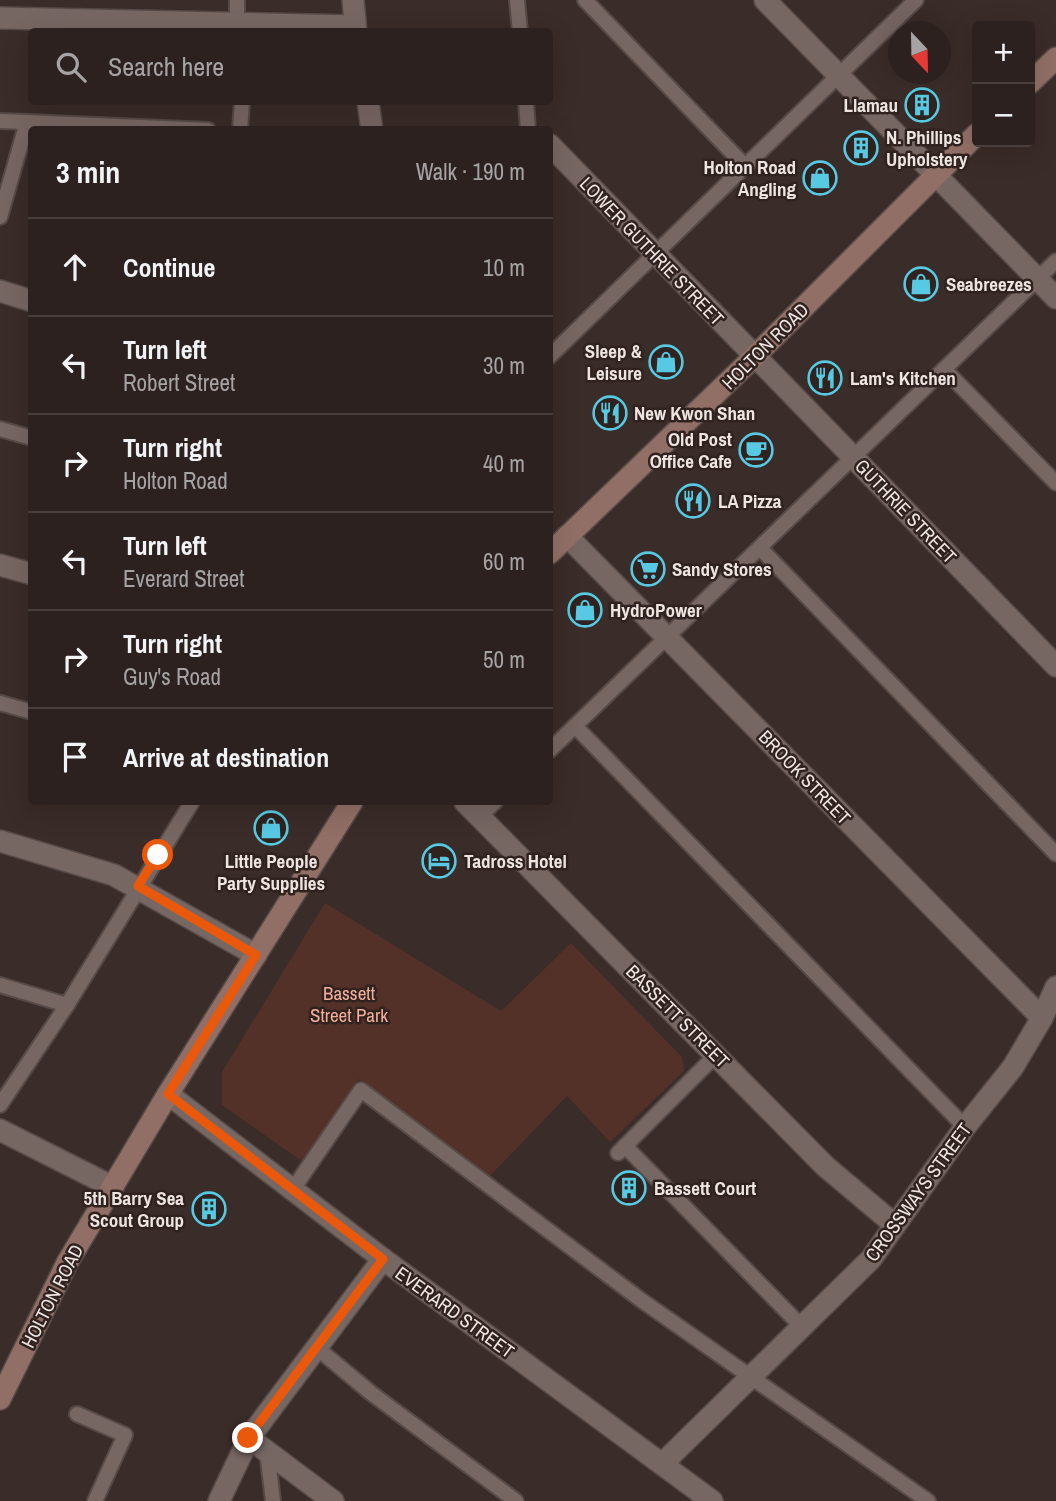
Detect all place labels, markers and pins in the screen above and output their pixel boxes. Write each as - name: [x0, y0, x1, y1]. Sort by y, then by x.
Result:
- building icon: Llamau: [903, 86, 941, 124]
- place label: Llamau: [843, 92, 898, 118]
- place label: N. Phillips Upholstery: [886, 124, 968, 172]
- building icon: N. Phillips Upholstery: [842, 129, 880, 167]
- place label: Holton Road Angling: [703, 154, 796, 202]
- shop icon: Holton Road Angling: [801, 159, 839, 197]
- shop icon: Seabreezes: [902, 265, 940, 303]
- place label: Seabreezes: [946, 271, 1032, 297]
- place label: Sleep & Leisure: [585, 338, 642, 386]
- shop icon: Sleep & Leisure: [647, 343, 685, 381]
- restaurant icon: Lam's Kitchen: [806, 359, 844, 397]
- place label: Lam's Kitchen: [850, 365, 956, 391]
- restaurant icon: New Kwon Shan: [591, 394, 629, 432]
- place label: New Kwon Shan: [634, 400, 755, 426]
- place label: Old Post Office Cafe: [650, 426, 732, 474]
- cafe icon: Old Post Office Cafe: [737, 431, 775, 469]
- restaurant icon: LA Pizza: [674, 482, 712, 520]
- place label: LA Pizza: [718, 488, 782, 514]
- supermarket icon: Sandy Stores: [629, 550, 667, 588]
- place label: Sandy Stores: [672, 556, 772, 582]
- shop icon: HydroPower: [566, 591, 604, 629]
- place label: HydroPower: [610, 597, 702, 623]
- shop icon: Little People Party Supplies: [252, 809, 290, 847]
- hotel icon: Tadross Hotel: [420, 842, 458, 880]
- place label: Little People Party Supplies: [217, 848, 325, 896]
- place label: Tadross Hotel: [464, 848, 567, 874]
- building icon: Bassett Court: [610, 1169, 648, 1207]
- place label: Bassett Court: [654, 1175, 756, 1201]
- place label: 5th Barry Sea Scout Group: [84, 1185, 184, 1233]
- building icon: 5th Barry Sea Scout Group: [190, 1190, 228, 1228]

